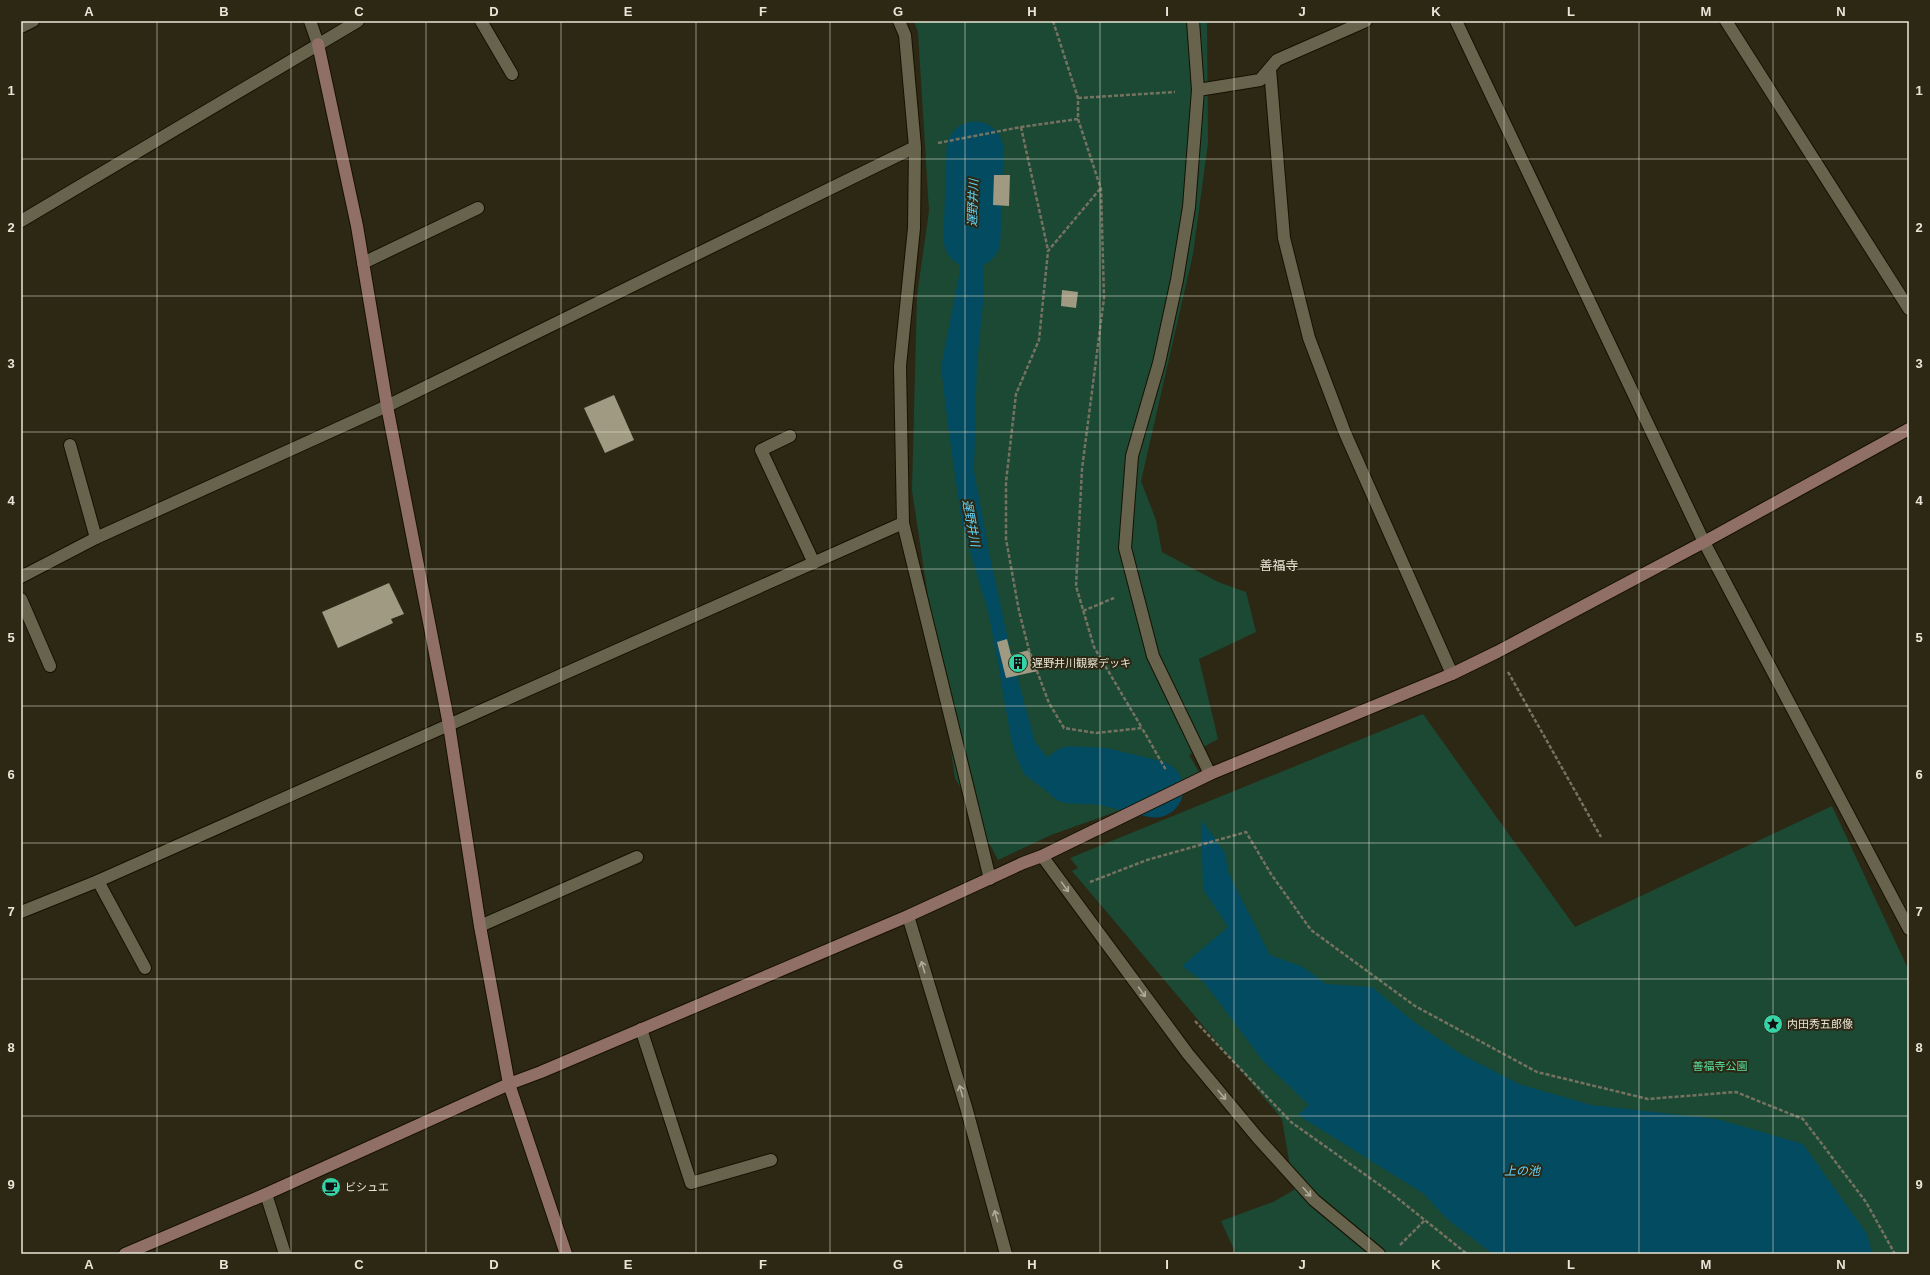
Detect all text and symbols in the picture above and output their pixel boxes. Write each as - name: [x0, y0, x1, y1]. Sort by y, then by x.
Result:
- text: A: [84, 4, 94, 19]
- text: B: [219, 4, 229, 19]
- text: C: [354, 4, 364, 19]
- text: D: [489, 4, 499, 19]
- text: E: [624, 4, 633, 19]
- text: F: [759, 4, 767, 19]
- text: G: [893, 4, 903, 19]
- text: H: [1027, 4, 1037, 19]
- text: I: [1165, 4, 1169, 19]
- text: J: [1298, 4, 1306, 19]
- text: K: [1431, 4, 1441, 19]
- text: L: [1567, 4, 1575, 19]
- text: M: [1701, 4, 1711, 19]
- text: N: [1836, 4, 1846, 19]
- text: 1: [7, 83, 15, 98]
- text: 1: [1915, 83, 1923, 98]
- water label: 遅野井川: [965, 177, 981, 227]
- text: 2: [7, 220, 15, 235]
- text: 2: [1915, 220, 1923, 235]
- text: 3: [7, 356, 15, 371]
- text: 3: [1915, 356, 1923, 371]
- text: 4: [7, 493, 15, 508]
- text: 4: [1915, 493, 1923, 508]
- water label: 遅野井川: [960, 498, 983, 550]
- district label: 善福寺: [1259, 558, 1299, 573]
- text: 5: [7, 630, 15, 645]
- text: 5: [1915, 630, 1923, 645]
- building icon: 遅野井川観察デッキ: [1007, 652, 1029, 674]
- place label: 遅野井川観察デッキ: [1032, 657, 1131, 669]
- text: 6: [7, 767, 15, 782]
- text: 6: [1915, 767, 1923, 782]
- one-way arrow: [1061, 882, 1069, 893]
- text: 7: [7, 904, 15, 919]
- text: 7: [1915, 904, 1923, 919]
- one-way arrow: [919, 960, 926, 973]
- one-way arrow: [1138, 986, 1146, 997]
- place icon: 内田秀五郎像: [1762, 1013, 1784, 1035]
- place label: 内田秀五郎像: [1787, 1018, 1853, 1030]
- text: 8: [7, 1040, 15, 1055]
- text: 8: [1915, 1040, 1923, 1055]
- park label: 善福寺公園: [1693, 1060, 1748, 1072]
- one-way arrow: [957, 1085, 964, 1098]
- one-way arrow: [1217, 1089, 1226, 1100]
- water label: 上の池: [1504, 1164, 1541, 1178]
- cafe icon: ビシュエ: [320, 1176, 342, 1198]
- text: 9: [7, 1177, 15, 1192]
- text: 9: [1915, 1177, 1923, 1192]
- place label: ビシュエ: [345, 1181, 389, 1193]
- one-way arrow: [1303, 1187, 1312, 1197]
- one-way arrow: [992, 1210, 999, 1223]
- text: A: [84, 1257, 94, 1272]
- text: B: [219, 1257, 229, 1272]
- text: C: [354, 1257, 364, 1272]
- text: D: [489, 1257, 499, 1272]
- text: E: [624, 1257, 633, 1272]
- text: F: [759, 1257, 767, 1272]
- text: G: [893, 1257, 903, 1272]
- text: H: [1027, 1257, 1037, 1272]
- text: I: [1165, 1257, 1169, 1272]
- text: J: [1298, 1257, 1306, 1272]
- text: K: [1431, 1257, 1441, 1272]
- text: L: [1567, 1257, 1575, 1272]
- text: M: [1701, 1257, 1711, 1272]
- text: N: [1836, 1257, 1846, 1272]

